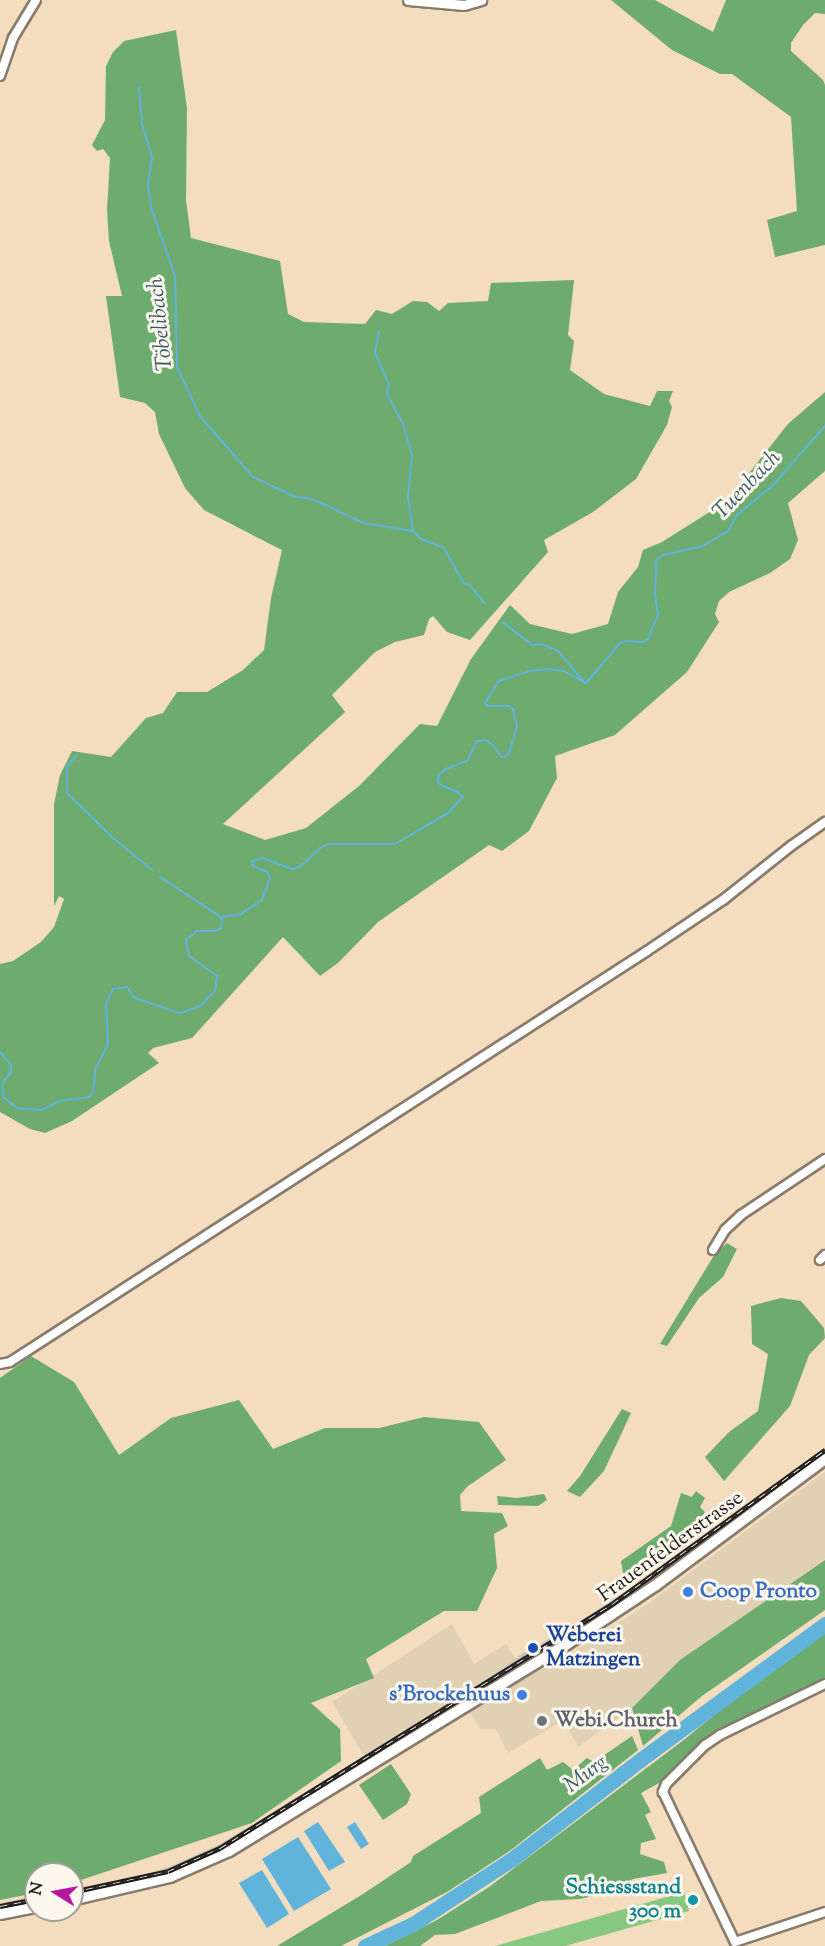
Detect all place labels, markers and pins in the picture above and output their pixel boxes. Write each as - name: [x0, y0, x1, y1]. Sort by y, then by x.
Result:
- place label: Coop Pronto: [700, 1579, 817, 1605]
- marker: Coop Pronto: [681, 1585, 695, 1599]
- place label: Weberei Matzingen: [546, 1623, 640, 1673]
- marker: Weberei Matzingen: [524, 1639, 542, 1657]
- place label: s'Brockehuus: [389, 1682, 510, 1708]
- marker: s'Brockehuus: [515, 1688, 529, 1702]
- place label: Webi.Church: [554, 1708, 678, 1734]
- marker: Webi.Church: [535, 1714, 549, 1728]
- place label: Schiessstand 300 m: [565, 1875, 681, 1925]
- marker: Schiessstand 300 m: [686, 1893, 700, 1907]

